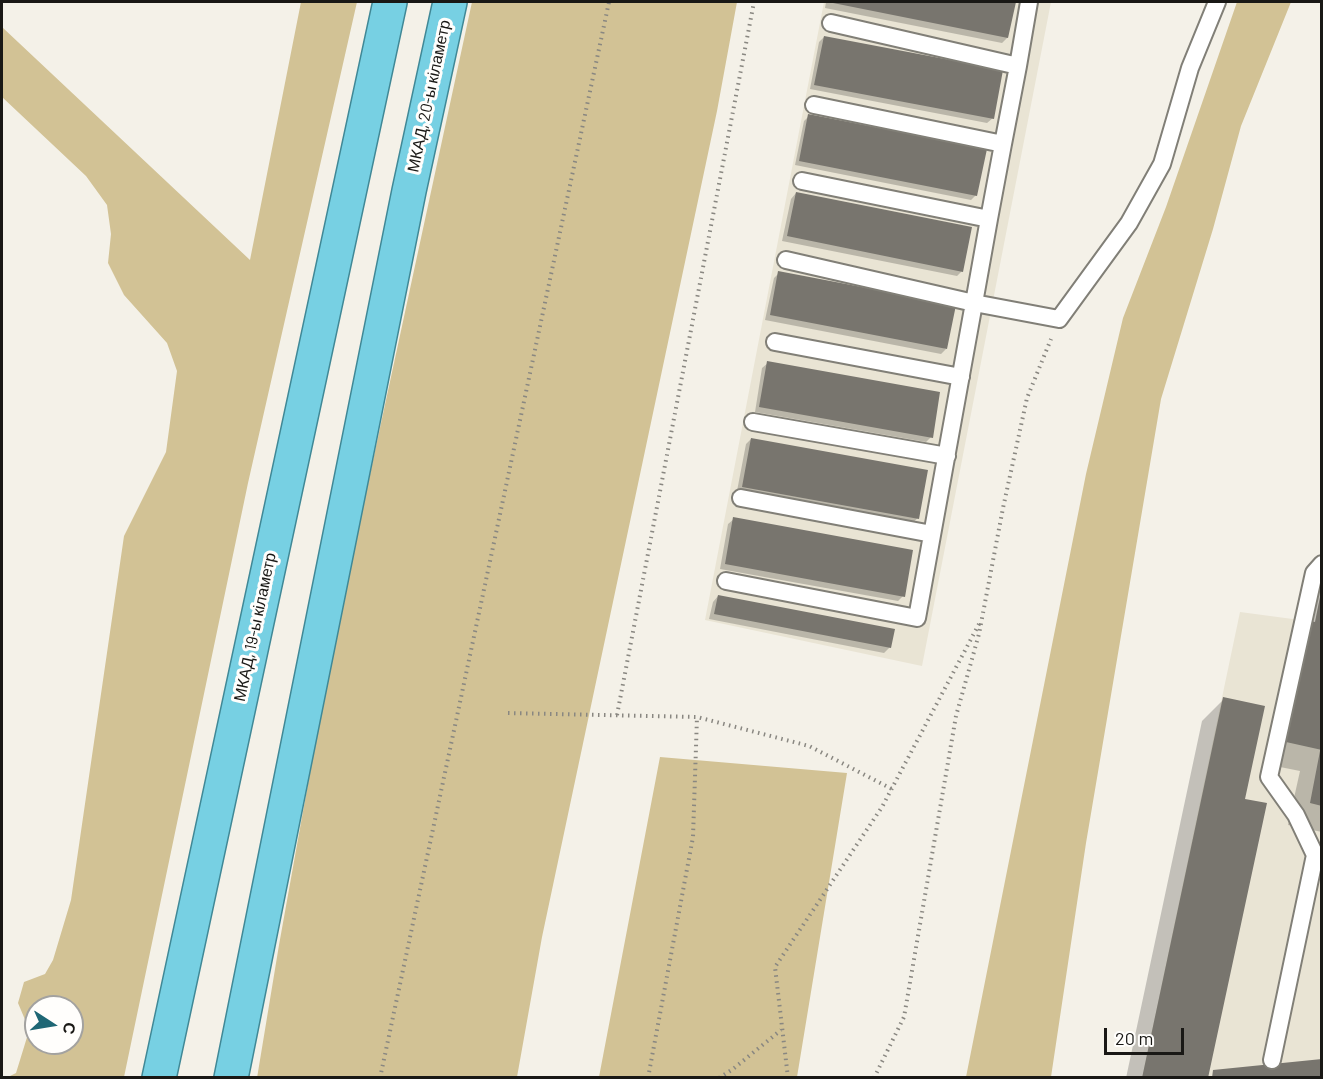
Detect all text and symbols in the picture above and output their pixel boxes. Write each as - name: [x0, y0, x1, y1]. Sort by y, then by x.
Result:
- street label: МКАД, 20-ы кіламетр: [403, 18, 455, 174]
- street label: МКАД, 19-ы кіламетр: [230, 551, 280, 703]
- north arrow: [24, 995, 84, 1055]
- scale bar: [1107, 1016, 1186, 1054]
- text: С: [60, 1021, 81, 1036]
- text: 20 m: [1115, 1027, 1153, 1049]

